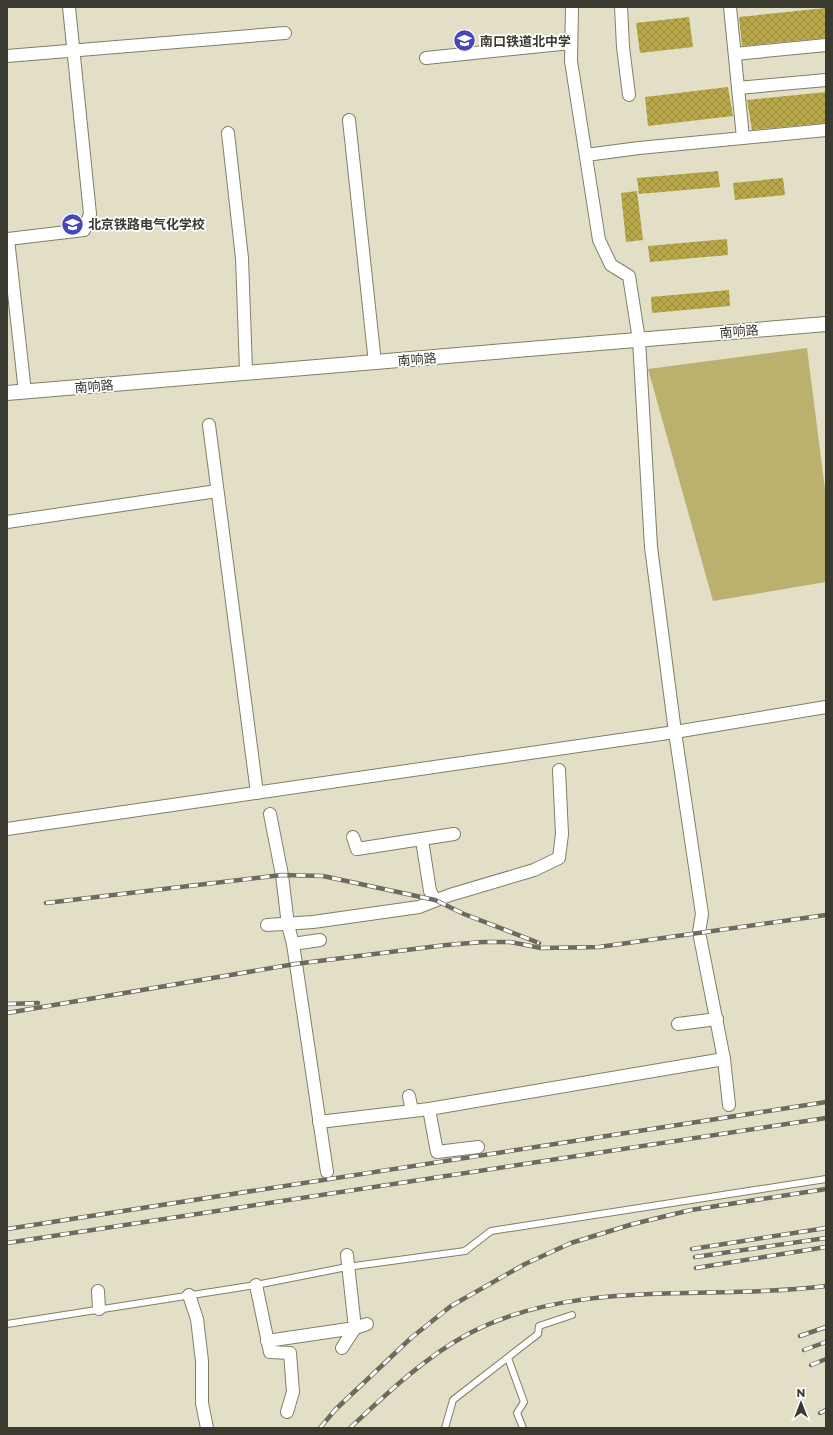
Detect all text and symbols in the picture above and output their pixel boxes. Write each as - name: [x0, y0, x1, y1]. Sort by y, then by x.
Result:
- school or university icon: 南口铁道北中学: [452, 28, 478, 54]
- place label: 南口铁道北中学: [480, 33, 571, 49]
- school or university icon: 北京铁路电气化学校: [59, 211, 85, 237]
- place label: 北京铁路电气化学校: [88, 216, 205, 232]
- street label: 南响路: [719, 321, 759, 341]
- street label: 南响路: [397, 349, 437, 369]
- street label: 南响路: [74, 376, 114, 396]
- north arrow: [781, 1383, 821, 1423]
- text: N: [797, 1386, 805, 1400]

